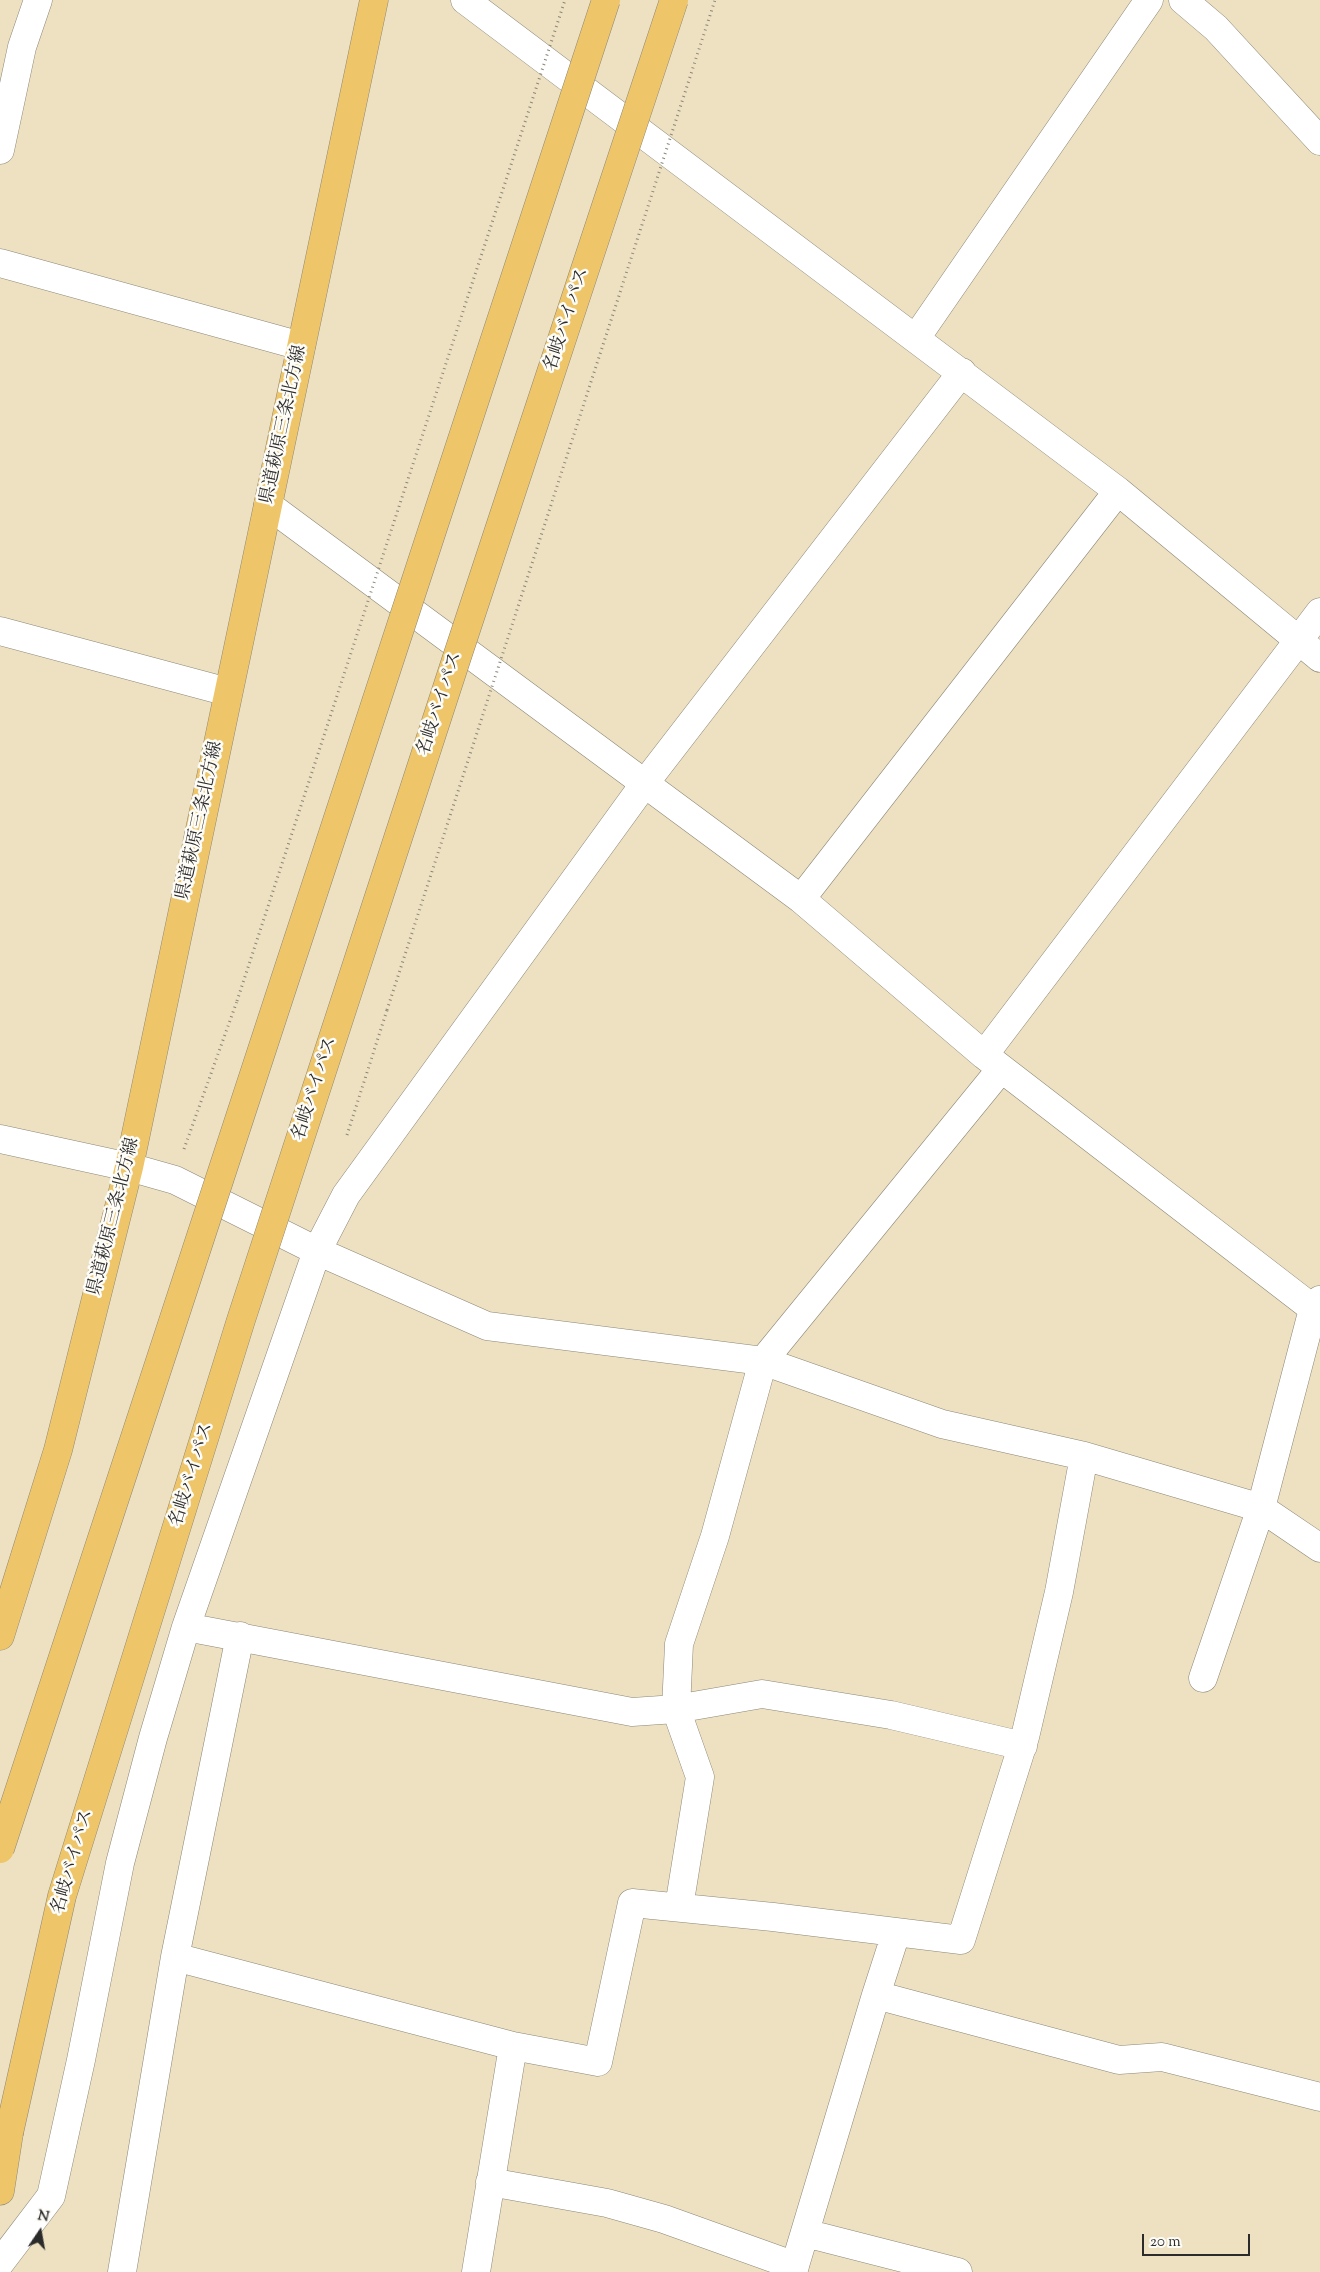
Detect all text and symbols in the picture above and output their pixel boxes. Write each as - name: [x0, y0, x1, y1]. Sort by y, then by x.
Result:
- street label: 名岐バイパス: [541, 265, 595, 375]
- street label: 県道萩原三条北方線: [258, 344, 312, 506]
- street label: 名岐バイパス: [414, 649, 468, 759]
- street label: 県道萩原三条北方線: [174, 740, 228, 902]
- street label: 名岐バイパス: [289, 1034, 343, 1144]
- street label: 県道萩原三条北方線: [85, 1136, 145, 1298]
- street label: 名岐バイパス: [167, 1420, 219, 1530]
- street label: 名岐バイパス: [49, 1807, 99, 1917]
- text: N: [36, 2206, 51, 2228]
- north arrow: [15, 2207, 65, 2257]
- scale bar: [1145, 2224, 1252, 2256]
- text: 20 m: [1150, 2232, 1181, 2253]

